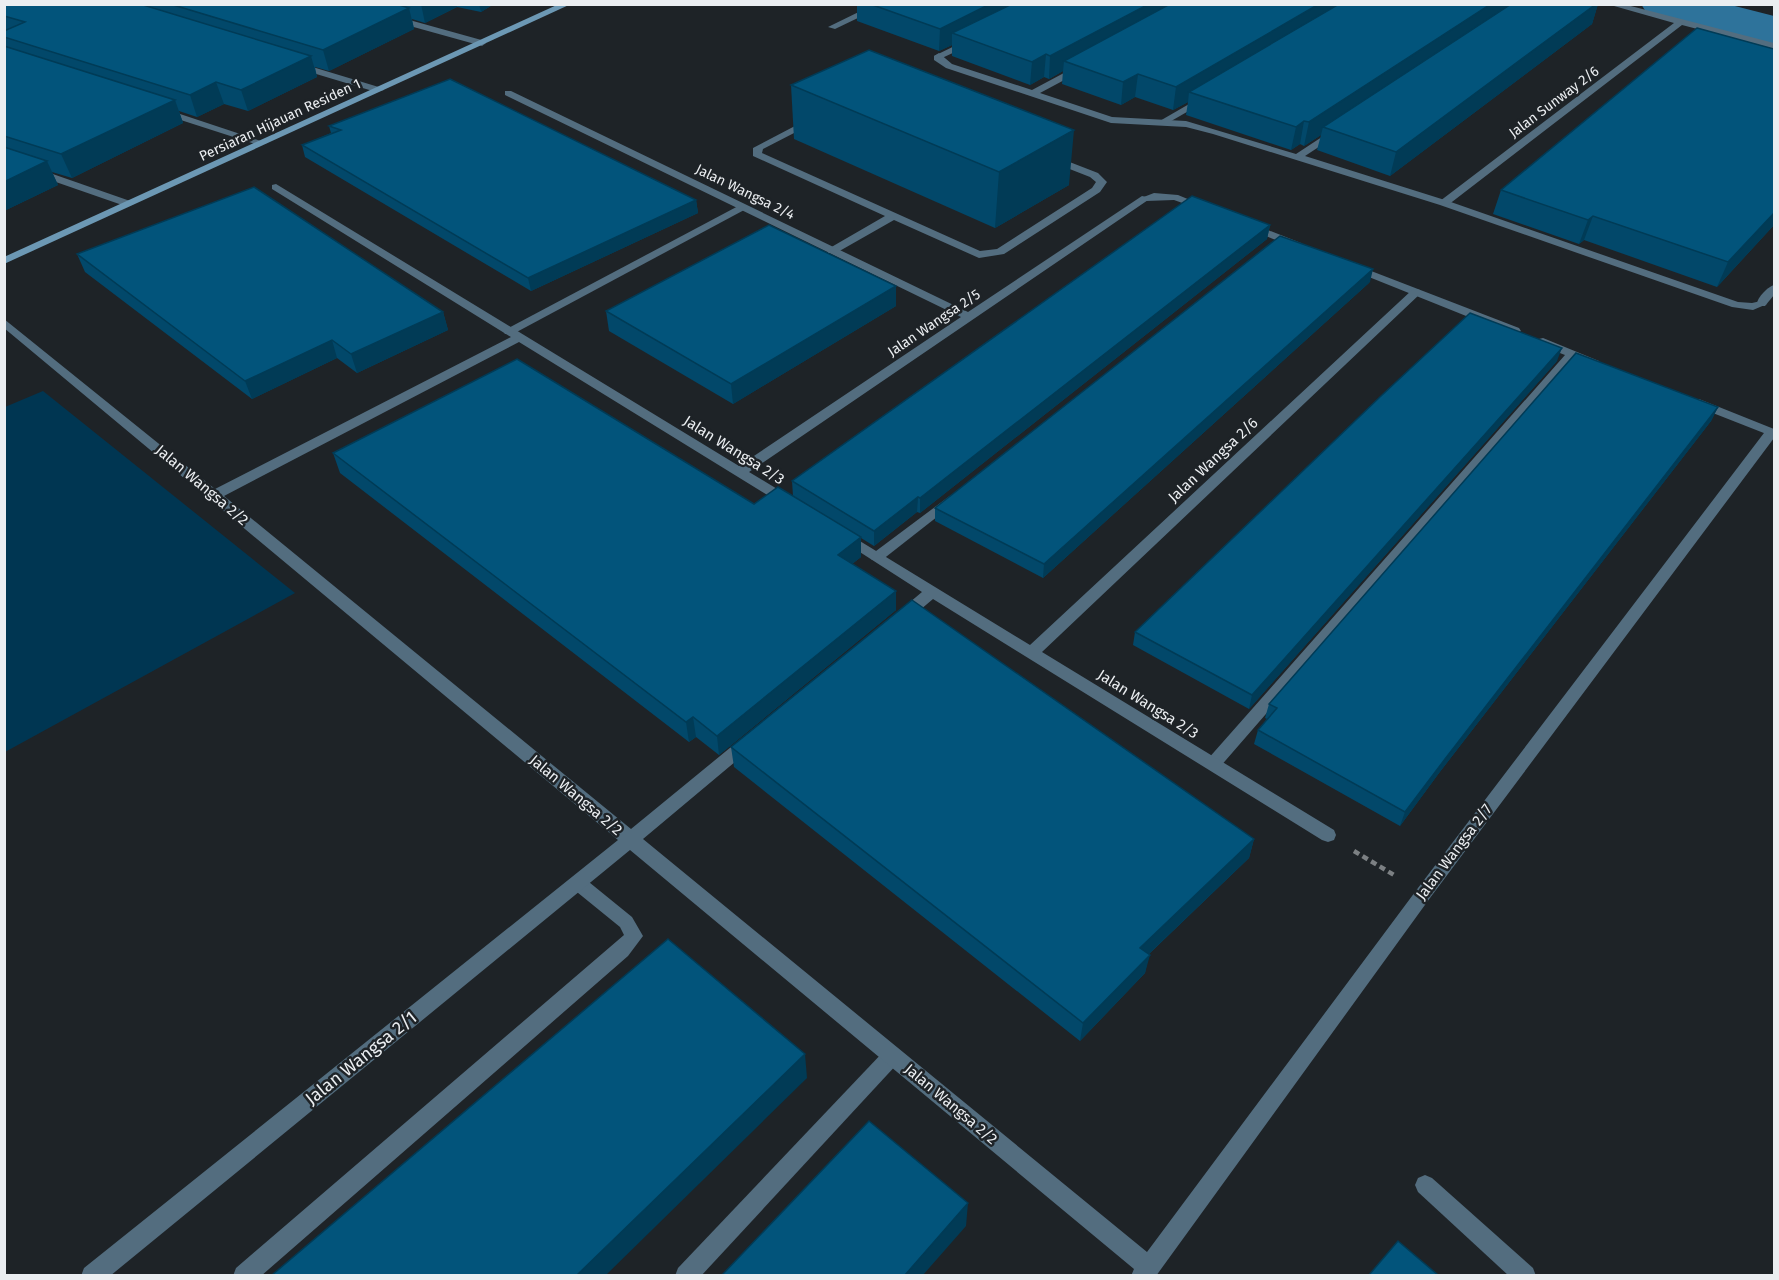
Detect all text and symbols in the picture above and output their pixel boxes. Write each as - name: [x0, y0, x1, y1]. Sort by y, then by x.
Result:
- street label: Jalan Sunway 2/6: [1506, 63, 1602, 141]
- street label: Persiaran Hijauan Residen 1: [197, 75, 363, 165]
- street label: Jalan Wangsa 2/4: [693, 161, 798, 224]
- street label: Jalan Wangsa 2/5: [884, 286, 984, 360]
- street label: Jalan Wangsa 2/3: [680, 412, 788, 488]
- street label: Jalan Wangsa 2/6: [1164, 414, 1262, 506]
- street label: Jalan Wangsa 2/2: [152, 441, 252, 529]
- street label: Jalan Wangsa 2/3: [1094, 666, 1202, 742]
- street label: Jalan Wangsa 2/2: [526, 751, 626, 839]
- street label: Jalan Wangsa 2/7: [1412, 800, 1496, 903]
- street label: Jalan Wangsa 2/1: [301, 1006, 421, 1110]
- street label: Jalan Wangsa 2/2: [901, 1060, 1001, 1148]

